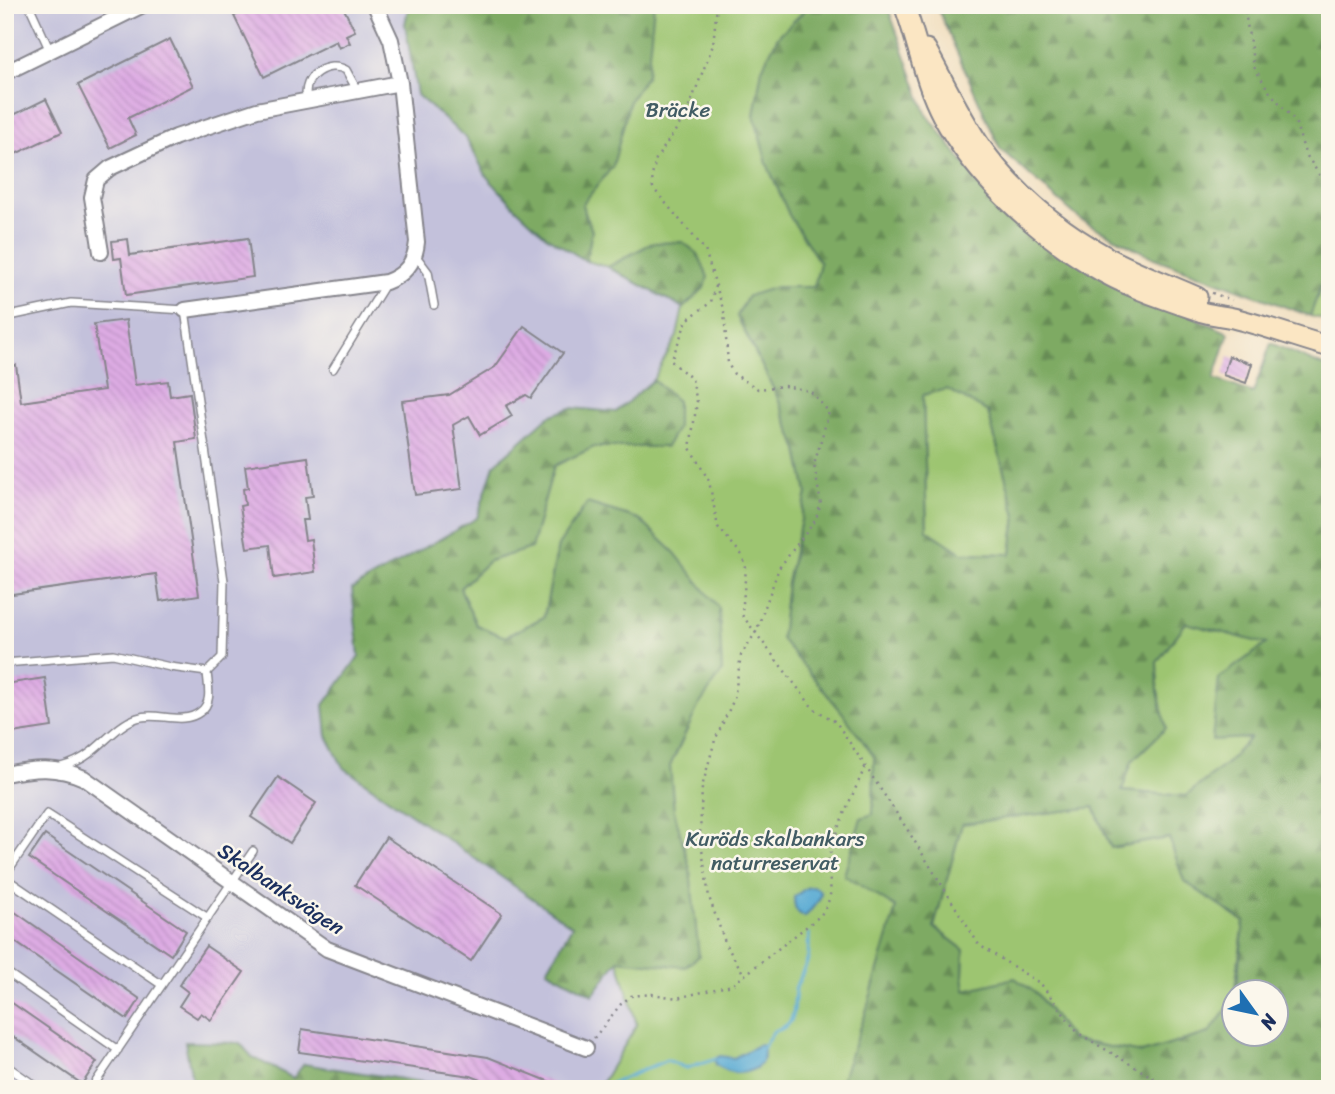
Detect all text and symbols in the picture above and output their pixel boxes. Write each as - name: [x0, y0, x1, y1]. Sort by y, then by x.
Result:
- park label: Bräcke: [646, 91, 711, 129]
- park label: Kuröds skalbankars naturreservat: [685, 820, 865, 882]
- street label: Skalbanksvägen: [210, 832, 352, 946]
- north arrow: [1220, 978, 1290, 1048]
- text: N: [1251, 1007, 1287, 1037]

